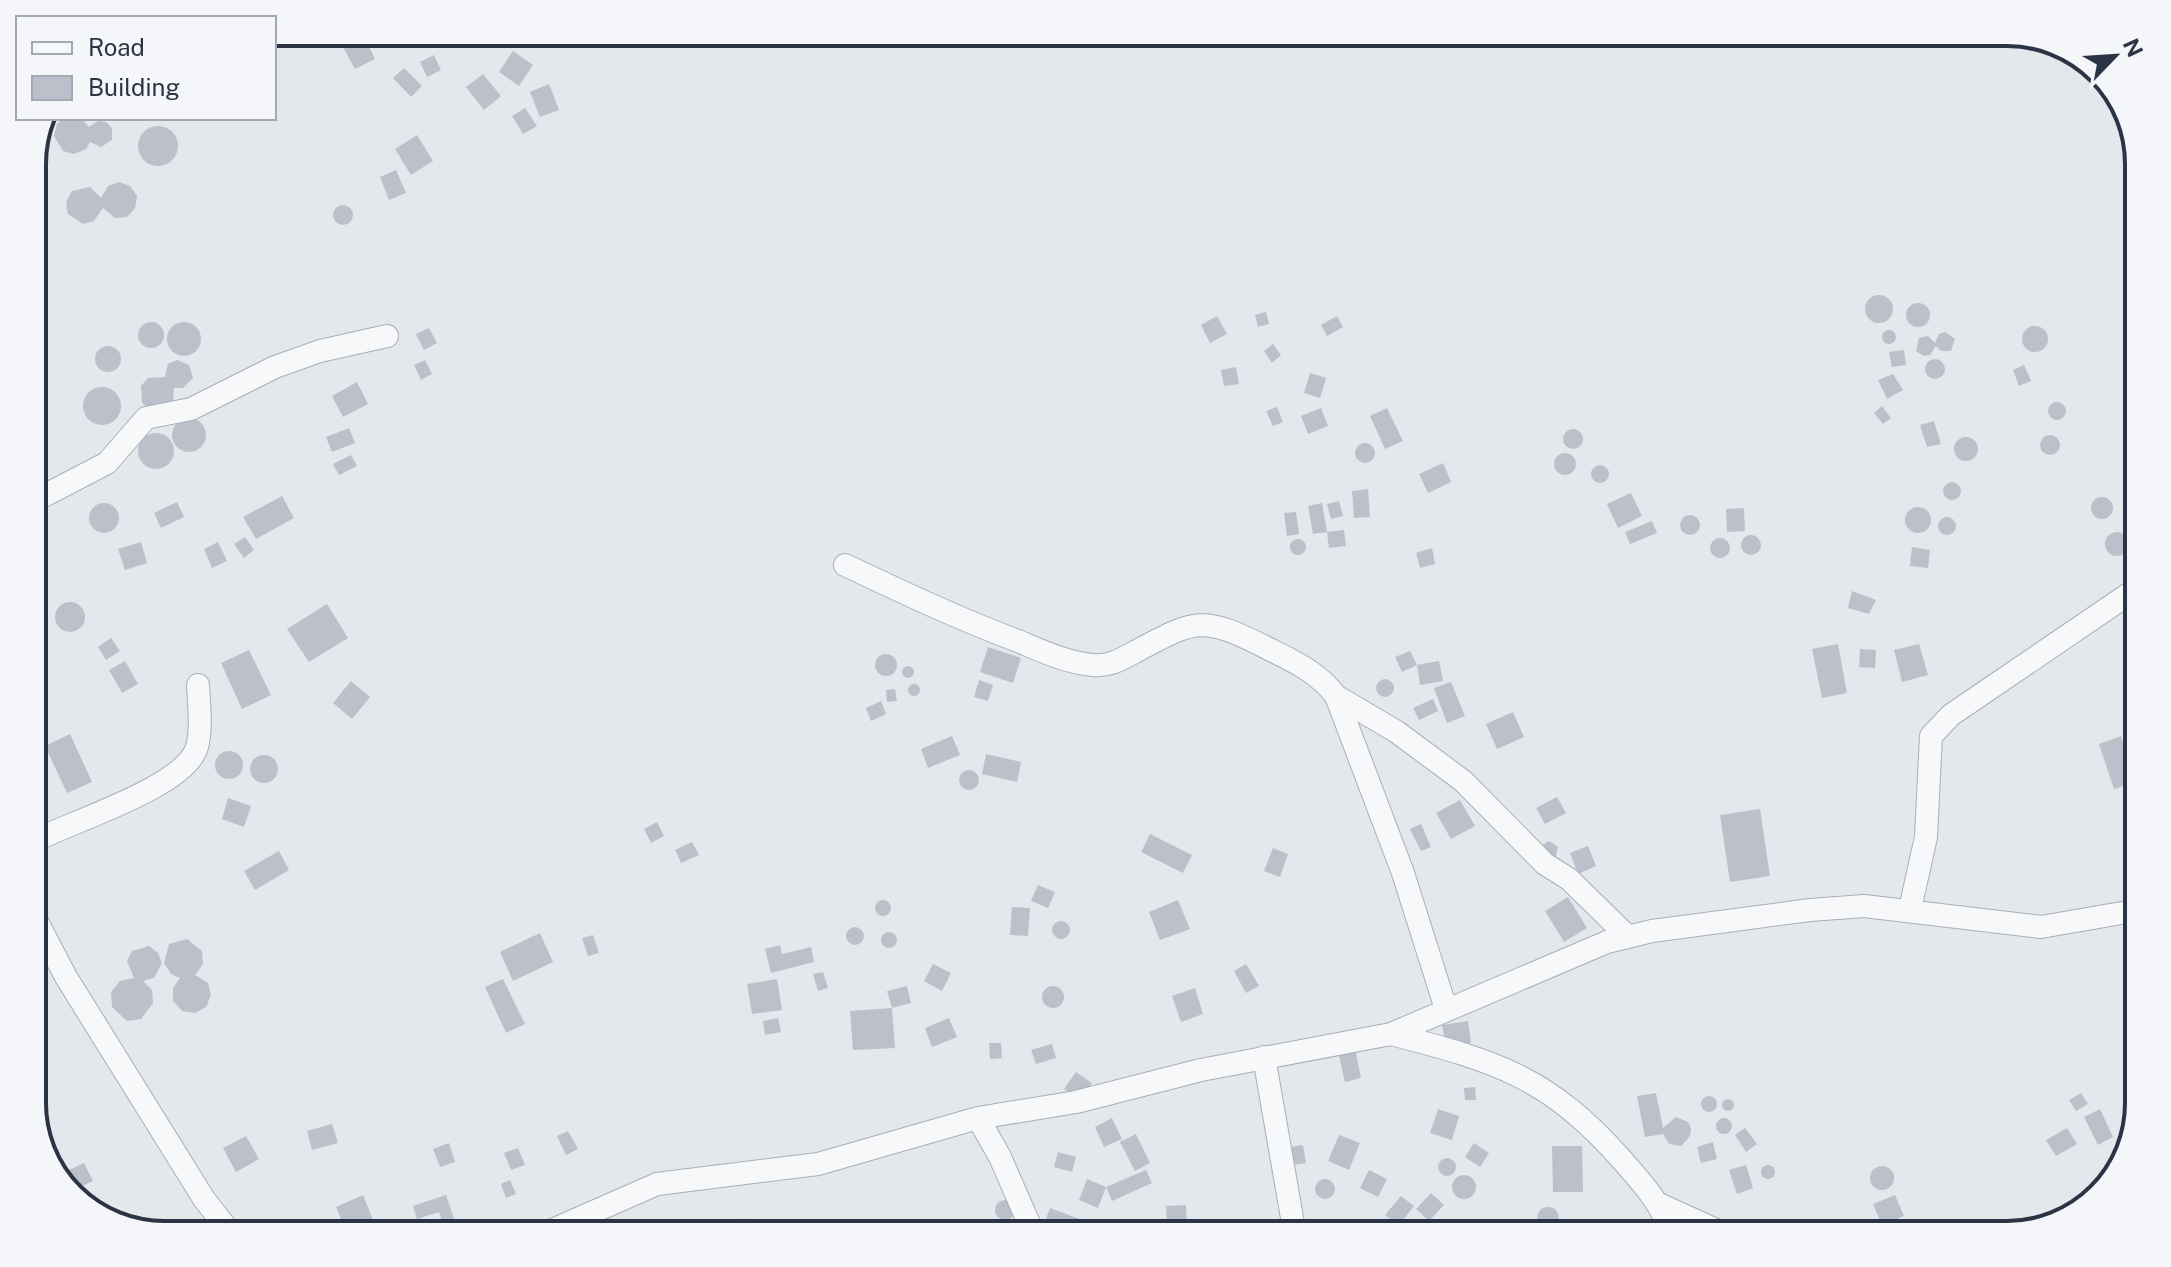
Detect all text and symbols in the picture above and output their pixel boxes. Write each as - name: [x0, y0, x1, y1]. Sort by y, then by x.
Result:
- legend: [16, 16, 276, 120]
- north arrow: [2075, 16, 2155, 96]
- text: Road: [88, 33, 145, 61]
- text: N: [2118, 34, 2149, 61]
- text: Building: [88, 73, 180, 101]

